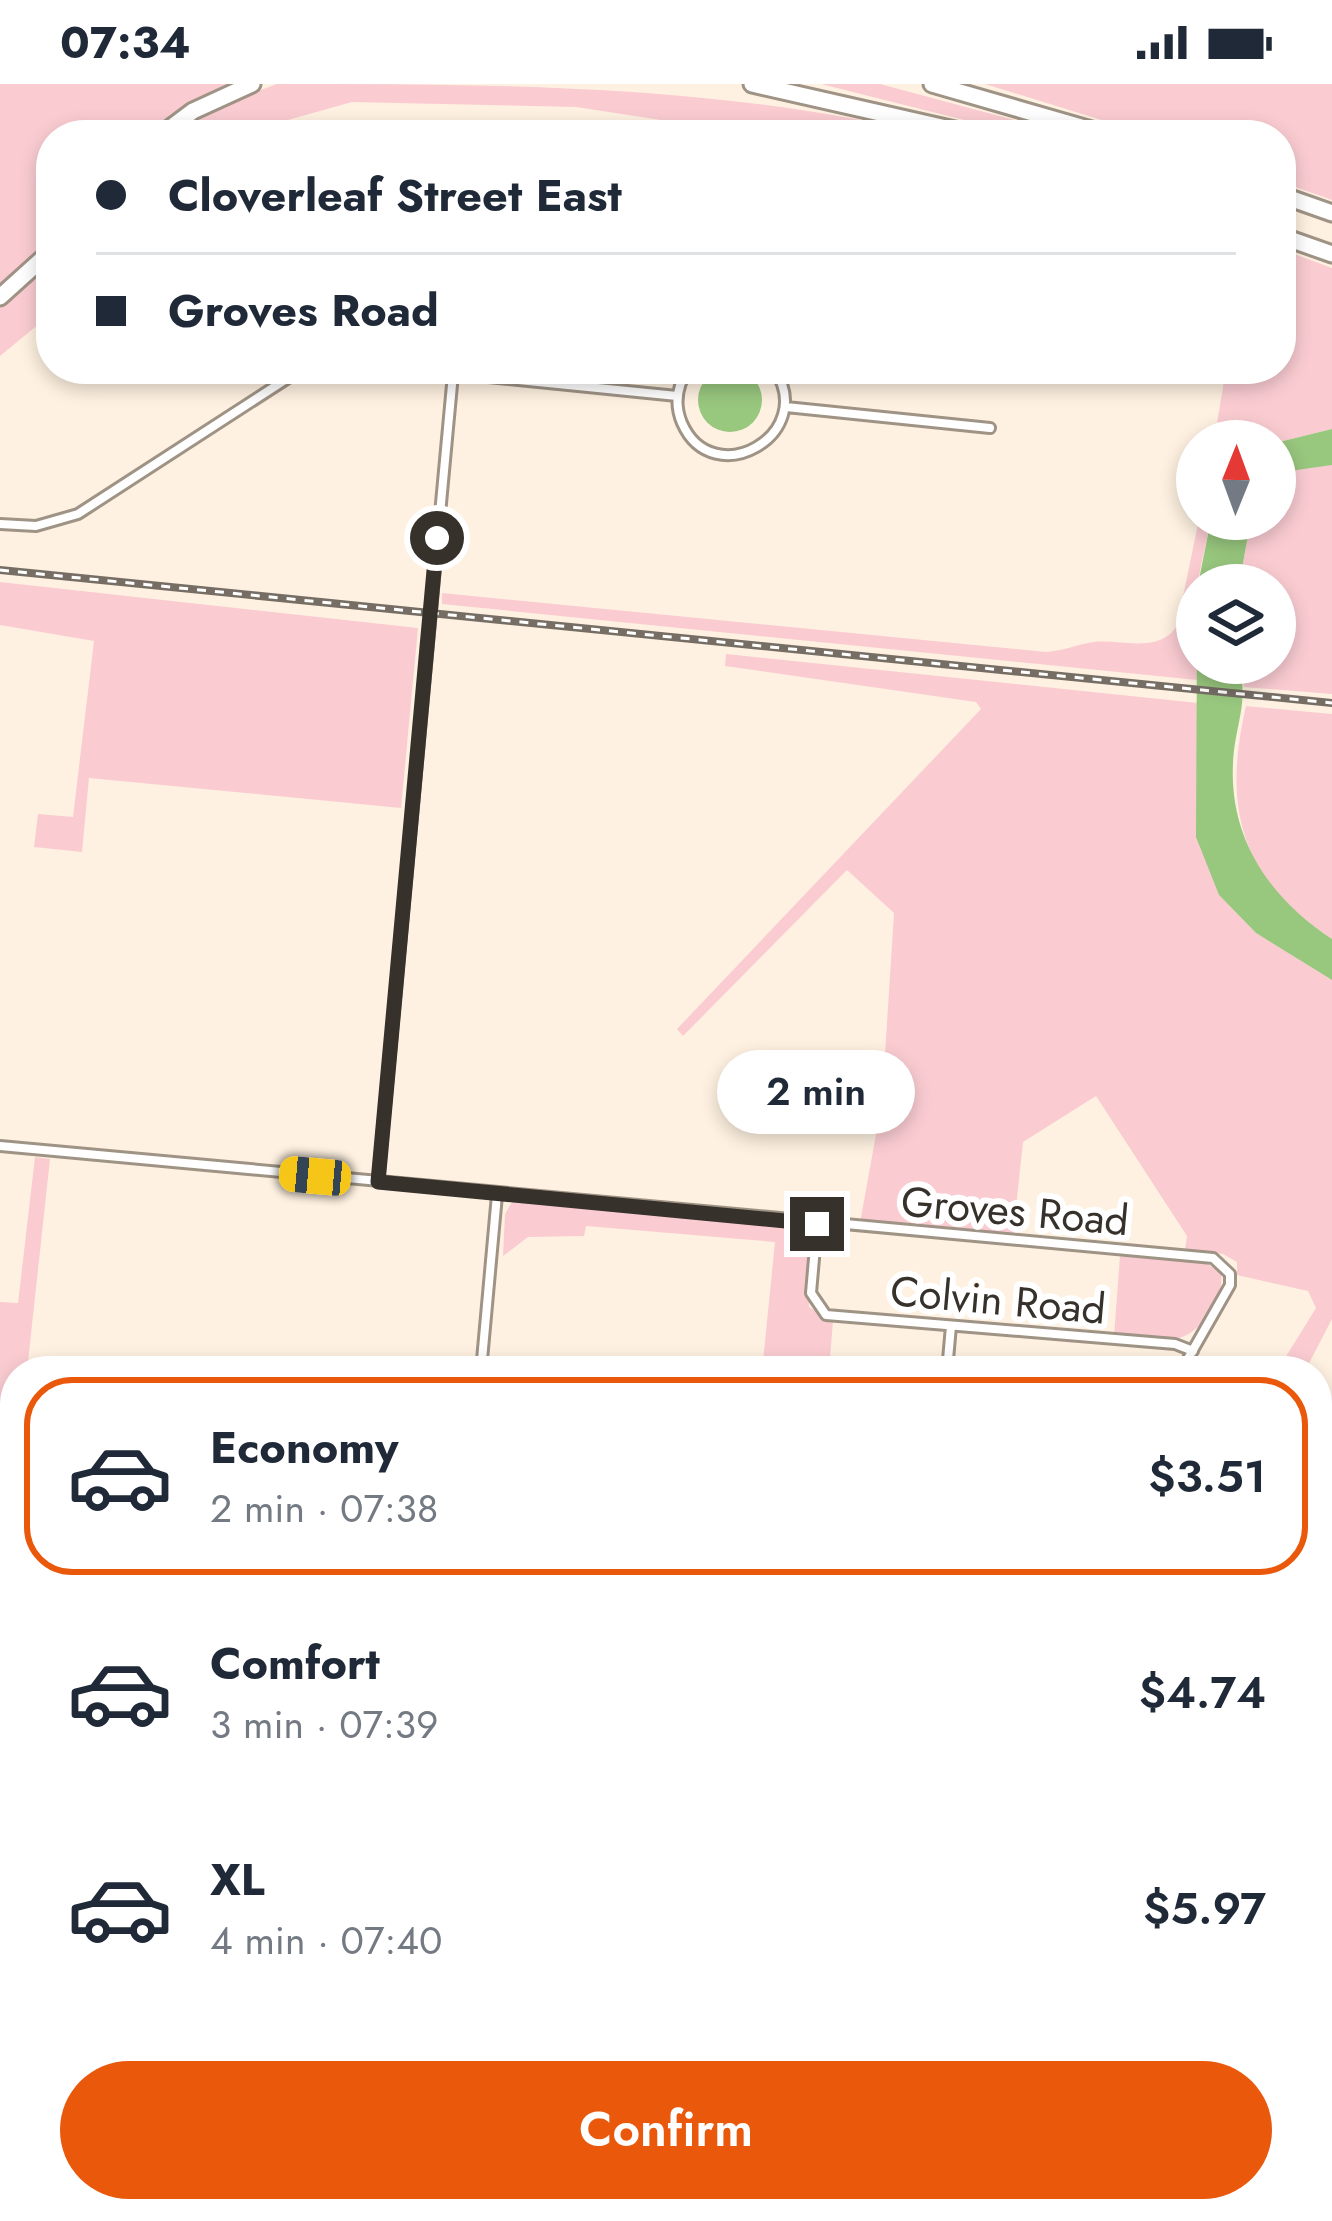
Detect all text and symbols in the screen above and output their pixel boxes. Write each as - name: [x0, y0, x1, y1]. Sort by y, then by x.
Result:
- text: 07:34: [60, 10, 191, 75]
- text: Cloverleaf Street East: [168, 163, 622, 228]
- text: Groves Road: [168, 278, 439, 343]
- north arrow: [1176, 420, 1296, 540]
- map controls: [1176, 420, 1296, 684]
- route start: [410, 511, 464, 565]
- button: layers: [1176, 564, 1296, 684]
- callout: 2 min: [718, 1050, 916, 1134]
- text: 2 min: [766, 1063, 866, 1120]
- car: [278, 1155, 352, 1197]
- street label: Groves Road: [899, 1171, 1131, 1251]
- route end: [790, 1197, 844, 1251]
- street label: Colvin Road: [888, 1260, 1108, 1340]
- text: Economy: [210, 1415, 398, 1480]
- icon: car: [66, 1422, 174, 1530]
- text: $3.51: [1148, 1444, 1266, 1509]
- text: 2 min · 07:38: [210, 1480, 438, 1537]
- text: Comfort: [210, 1631, 380, 1696]
- icon: car: [66, 1638, 174, 1746]
- text: $4.74: [1139, 1660, 1266, 1725]
- text: 3 min · 07:39: [210, 1696, 438, 1753]
- text: XL: [210, 1847, 265, 1912]
- icon: car: [66, 1854, 174, 1962]
- text: $5.97: [1143, 1876, 1266, 1941]
- text: 4 min · 07:40: [210, 1912, 442, 1969]
- button: Confirm: [60, 2061, 1272, 2199]

